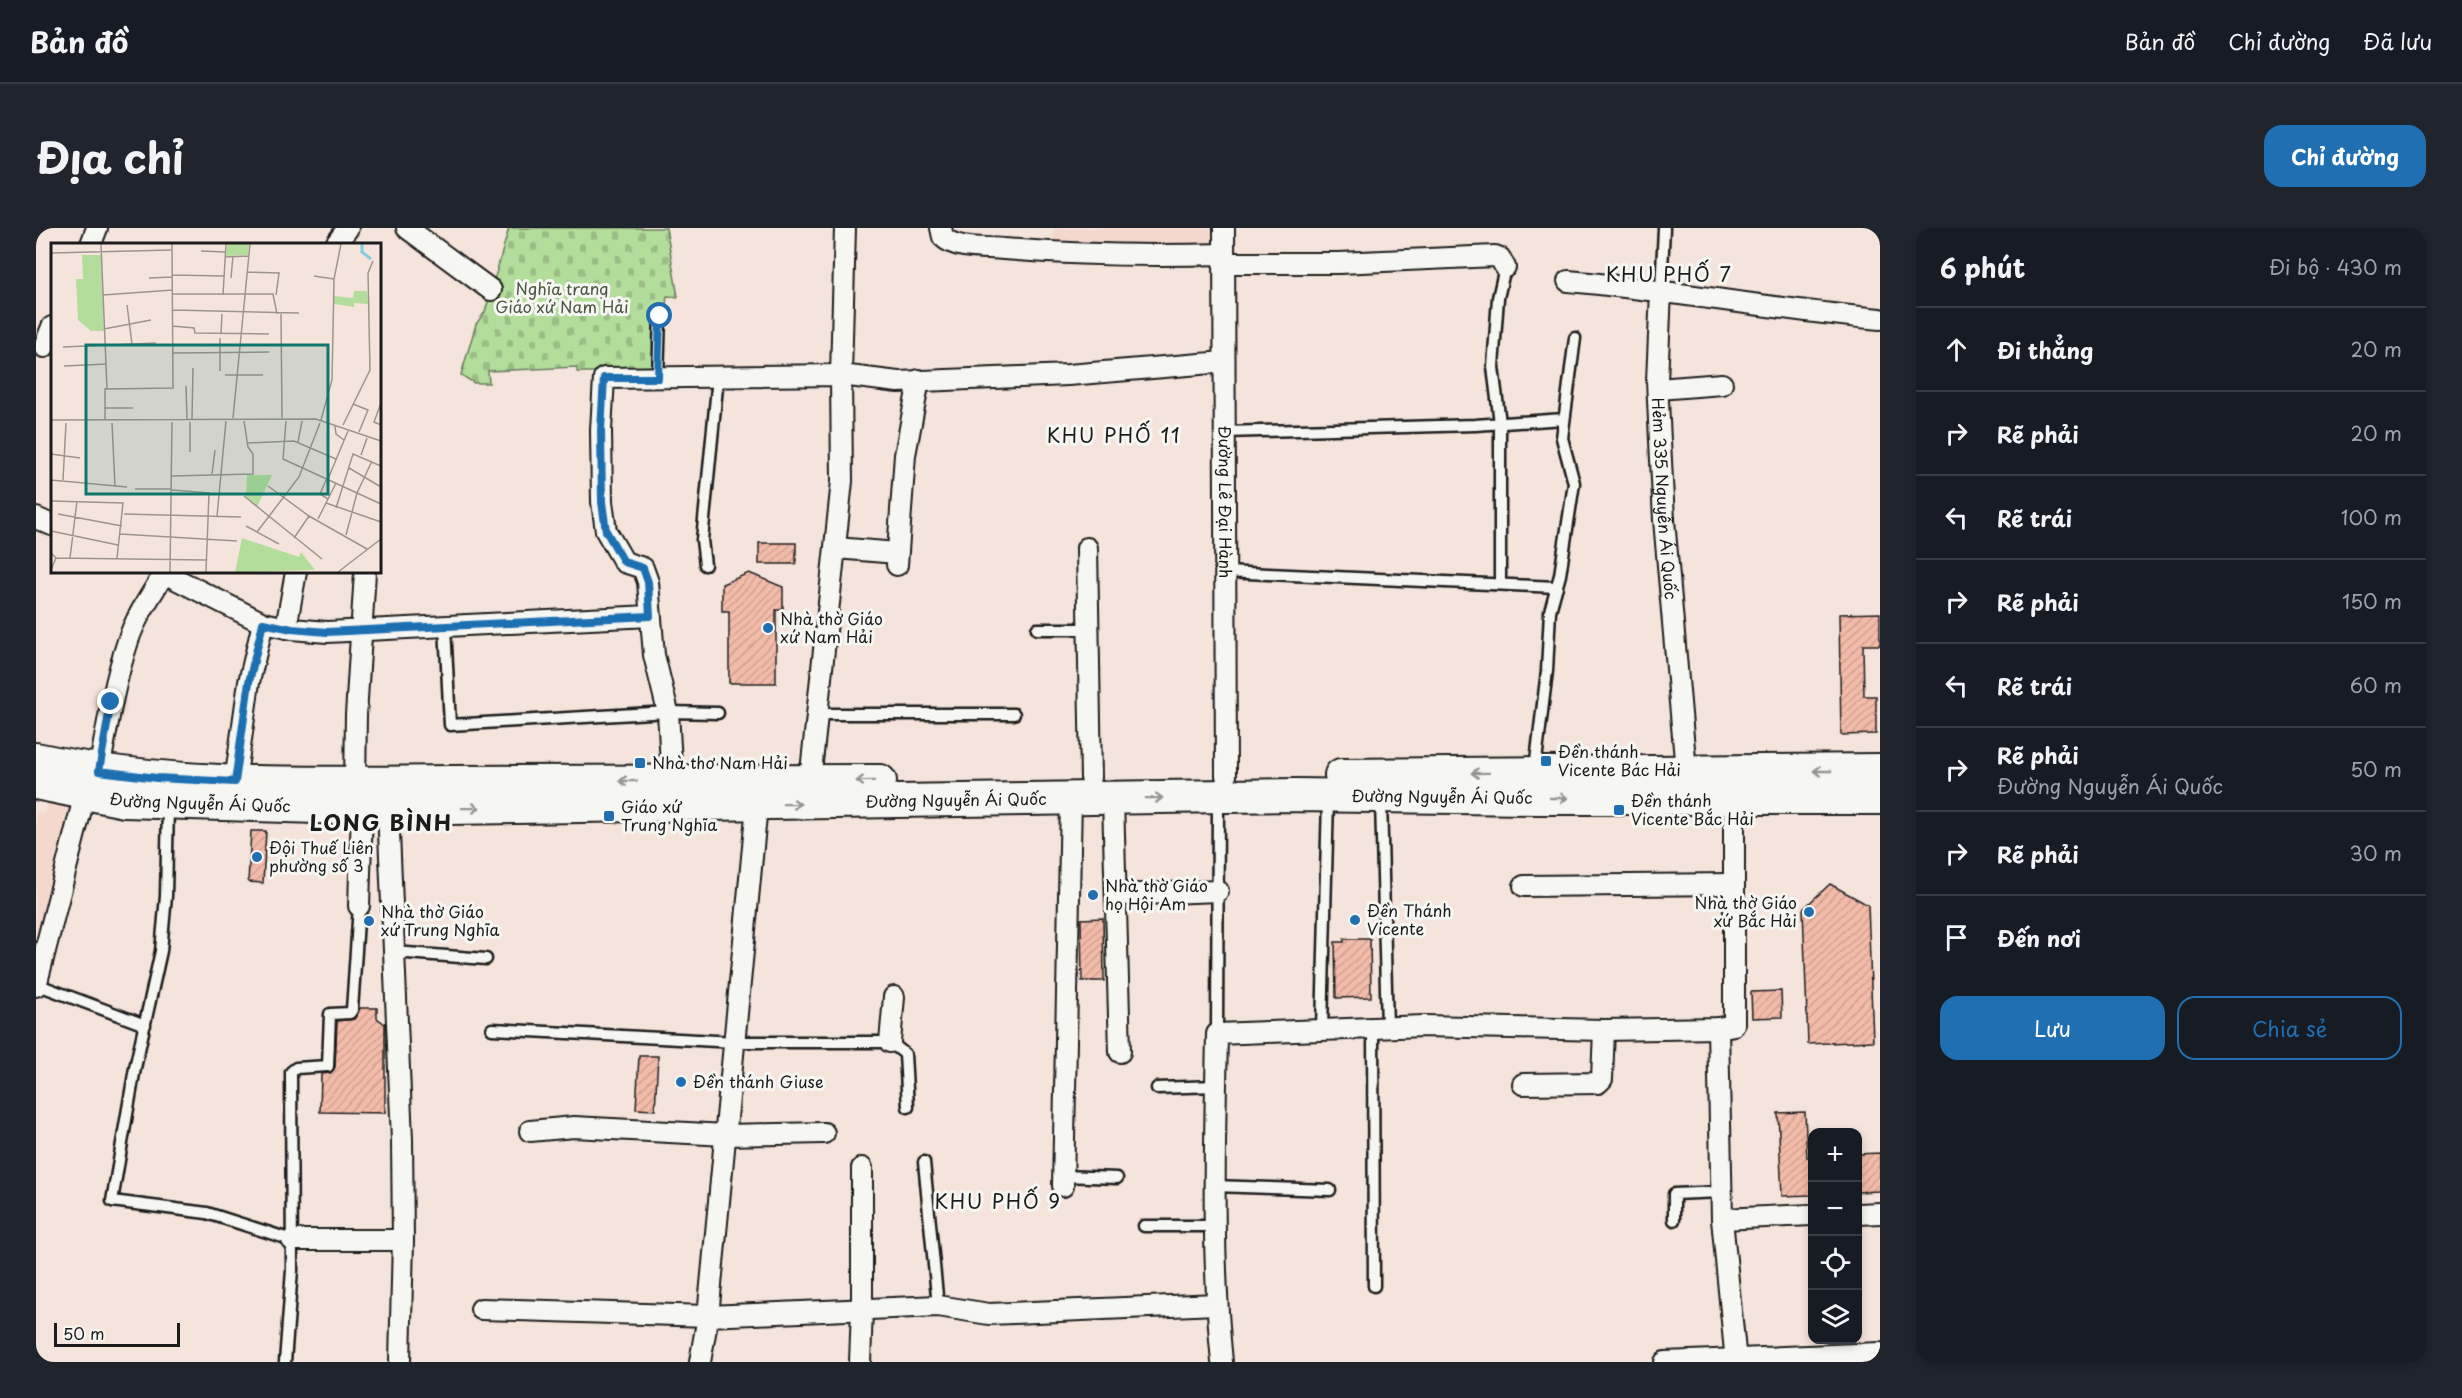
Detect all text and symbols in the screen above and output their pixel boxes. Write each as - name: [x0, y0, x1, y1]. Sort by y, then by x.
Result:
- text: Bản đồ: [30, 20, 128, 63]
- text: Bản đồ: [2125, 25, 2195, 57]
- text: Chỉ đường: [2228, 25, 2330, 57]
- text: Đã lưu: [2363, 25, 2432, 57]
- text: Địa chỉ: [36, 125, 184, 188]
- button: Chỉ đường: [2264, 125, 2426, 187]
- inset map: [51, 243, 381, 573]
- text: 6 phút: [1940, 248, 2025, 287]
- text: Đi bộ · 430 m: [2269, 252, 2402, 282]
- district label: KHU PHỐ 7: [1606, 259, 1732, 289]
- park label: Nghĩa trang Giáo xứ Nam Hải: [495, 276, 629, 318]
- route start: [646, 302, 672, 328]
- icon: ahead: [1940, 333, 1973, 366]
- text: Đi thẳng: [1997, 333, 2093, 366]
- text: 20 m: [2350, 334, 2402, 364]
- street label: Hẻm 335 Nguyễn Ái Quốc: [1647, 397, 1684, 600]
- icon: right: [1940, 417, 1973, 450]
- text: Rẽ phải: [1997, 417, 2079, 450]
- text: 20 m: [2350, 418, 2402, 448]
- district label: KHU PHỐ 11: [1047, 420, 1181, 450]
- street label: Đường Lê Đại Hành: [1214, 426, 1238, 578]
- icon: left: [1940, 501, 1973, 534]
- text: Rẽ trái: [1997, 501, 2072, 534]
- text: 100 m: [2341, 502, 2402, 532]
- icon: right: [1940, 585, 1973, 618]
- text: Rẽ phải: [1997, 585, 2079, 618]
- text: 150 m: [2342, 586, 2402, 616]
- place label: Nhà thờ Giáo xứ Nam Hải: [780, 606, 883, 648]
- marker: Nhà thờ Giáo xứ Nam Hải: [761, 621, 775, 635]
- icon: left: [1940, 669, 1973, 702]
- text: Rẽ trái: [1997, 669, 2072, 702]
- text: 60 m: [2350, 670, 2402, 700]
- route end: [97, 688, 123, 714]
- text: Rẽ phải: [1997, 738, 2079, 771]
- place label: Đền thánh Vicente Bác Hải: [1558, 739, 1681, 781]
- place label: Nhà thơ Nam Hải: [652, 750, 788, 774]
- icon: right: [1940, 753, 1973, 786]
- marker: Đền thánh Vicente Bác Hải: [1539, 754, 1553, 768]
- text: 50 m: [2350, 754, 2402, 784]
- marker: Nhà thơ Nam Hải: [633, 756, 647, 770]
- one-way arrow: [1812, 765, 1832, 777]
- one-way arrow: [1470, 767, 1490, 779]
- text: Đường Nguyễn Ái Quốc: [1997, 771, 2223, 801]
- one-way arrow: [618, 775, 638, 787]
- one-way arrow: [855, 775, 875, 787]
- street label: Đường Nguyễn Ái Quốc: [1351, 783, 1533, 809]
- street label: Đường Nguyễn Ái Quốc: [108, 785, 291, 817]
- street label: Đường Nguyễn Ái Quốc: [865, 786, 1047, 813]
- place label: Đền thánh Vicente Bắc Hải: [1631, 788, 1754, 830]
- one-way arrow: [1144, 792, 1164, 804]
- one-way arrow: [1549, 792, 1569, 804]
- place label: Giáo xứ Trung Nghĩa: [621, 794, 717, 836]
- one-way arrow: [781, 798, 801, 810]
- one-way arrow: [460, 802, 480, 814]
- marker: Đền thánh Vicente Bắc Hải: [1612, 803, 1626, 817]
- district label: LONG BÌNH: [309, 805, 453, 838]
- marker: Giáo xứ Trung Nghĩa: [602, 809, 616, 823]
- place label: Đội Thuế Liên phường số 3: [269, 835, 374, 877]
- icon: right: [1940, 837, 1973, 870]
- text: Rẽ phải: [1997, 837, 2079, 870]
- text: 30 m: [2349, 838, 2402, 868]
- marker: Đội Thuế Liên phường số 3: [250, 850, 264, 864]
- place label: Nhà thờ Giáo họ Hội Am: [1105, 873, 1208, 915]
- marker: Nhà thờ Giáo họ Hội Am: [1086, 888, 1100, 902]
- place label: Nhà thờ Giáo xứ Bắc Hải: [1694, 890, 1797, 932]
- place label: Đền Thánh Vicente: [1367, 898, 1452, 940]
- place label: Nhà thờ Giáo xứ Trung Nghĩa: [381, 899, 499, 941]
- marker: Nhà thờ Giáo xứ Bắc Hải: [1802, 905, 1816, 919]
- marker: Đền Thánh Vicente: [1348, 913, 1362, 927]
- marker: Nhà thờ Giáo xứ Trung Nghĩa: [362, 914, 376, 928]
- icon: arrive: [1940, 921, 1973, 954]
- text: Đến nơi: [1997, 921, 2081, 954]
- button: Lưu: [1940, 996, 2165, 1060]
- button: Chia sẻ: [2177, 996, 2402, 1060]
- place label: Đền thánh Giuse: [693, 1069, 824, 1093]
- marker: Đền thánh Giuse: [674, 1075, 688, 1089]
- map controls: [1808, 1128, 1862, 1344]
- button: +: [1808, 1128, 1862, 1182]
- button: −: [1808, 1182, 1862, 1236]
- district label: KHU PHỐ 9: [935, 1186, 1061, 1216]
- button: locate: [1808, 1236, 1862, 1290]
- button: layers: [1808, 1290, 1862, 1344]
- scale bar: [54, 1320, 180, 1348]
- text: 50 m: [63, 1321, 104, 1345]

